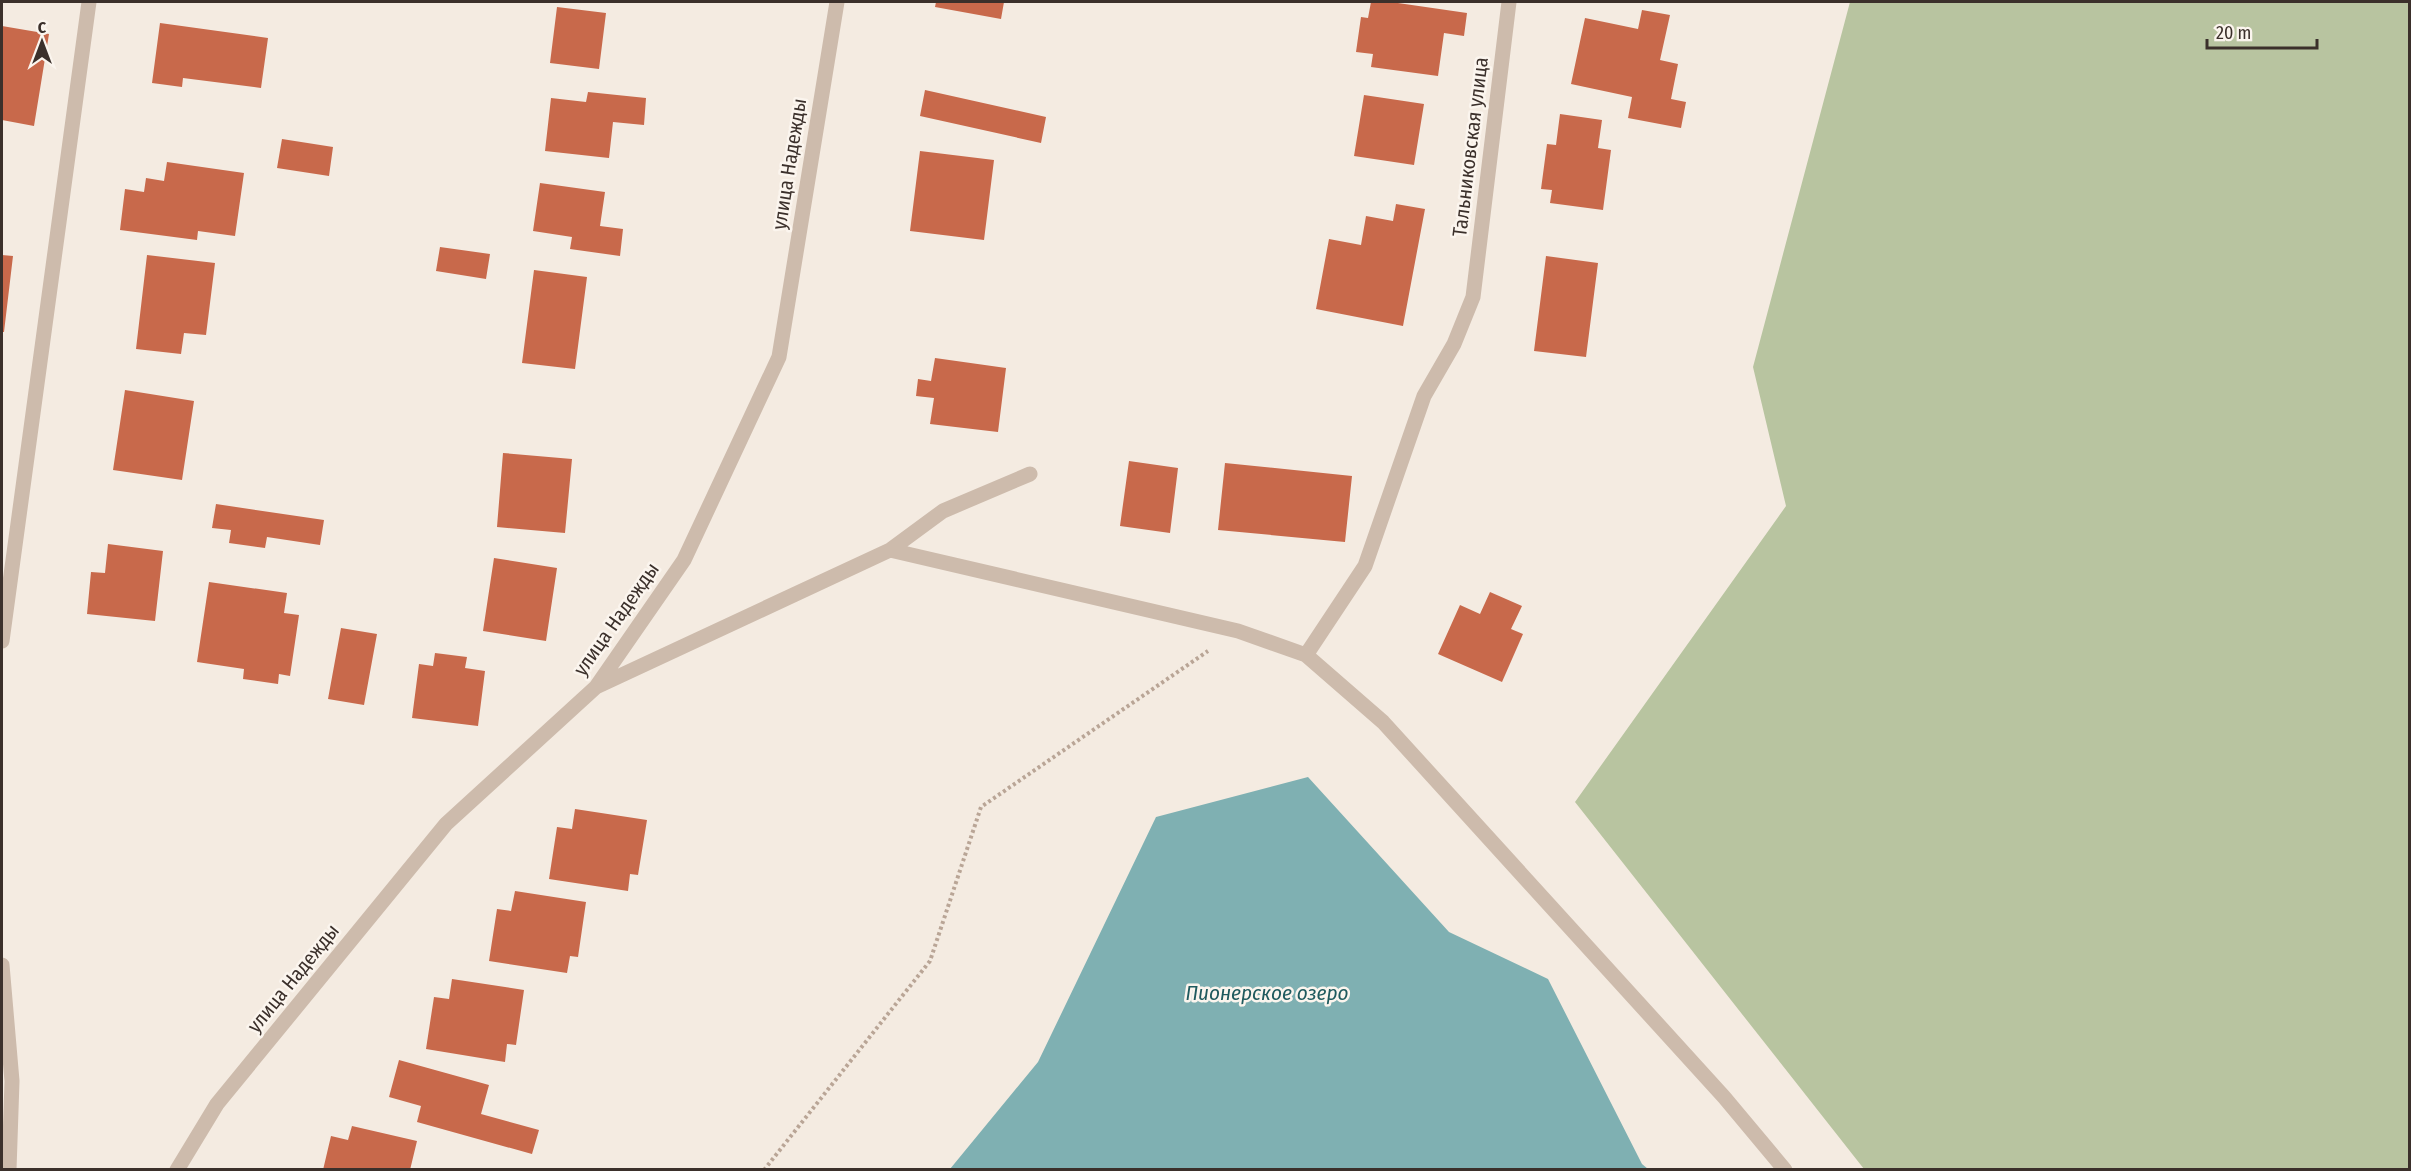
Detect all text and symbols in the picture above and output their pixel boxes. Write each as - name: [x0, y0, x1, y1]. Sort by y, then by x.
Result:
- north arrow: [12, 12, 72, 72]
- scale bar: [2207, 12, 2316, 50]
- text: С: [38, 18, 47, 37]
- text: 20 m: [2216, 22, 2251, 44]
- street label: Тальниковская улица: [1447, 56, 1493, 238]
- street label: улица Надежды: [767, 97, 811, 231]
- street label: улица Надежды: [568, 558, 664, 680]
- street label: улица Надежды: [242, 919, 344, 1037]
- water label: Пионерское озеро: [1185, 980, 1349, 1006]

